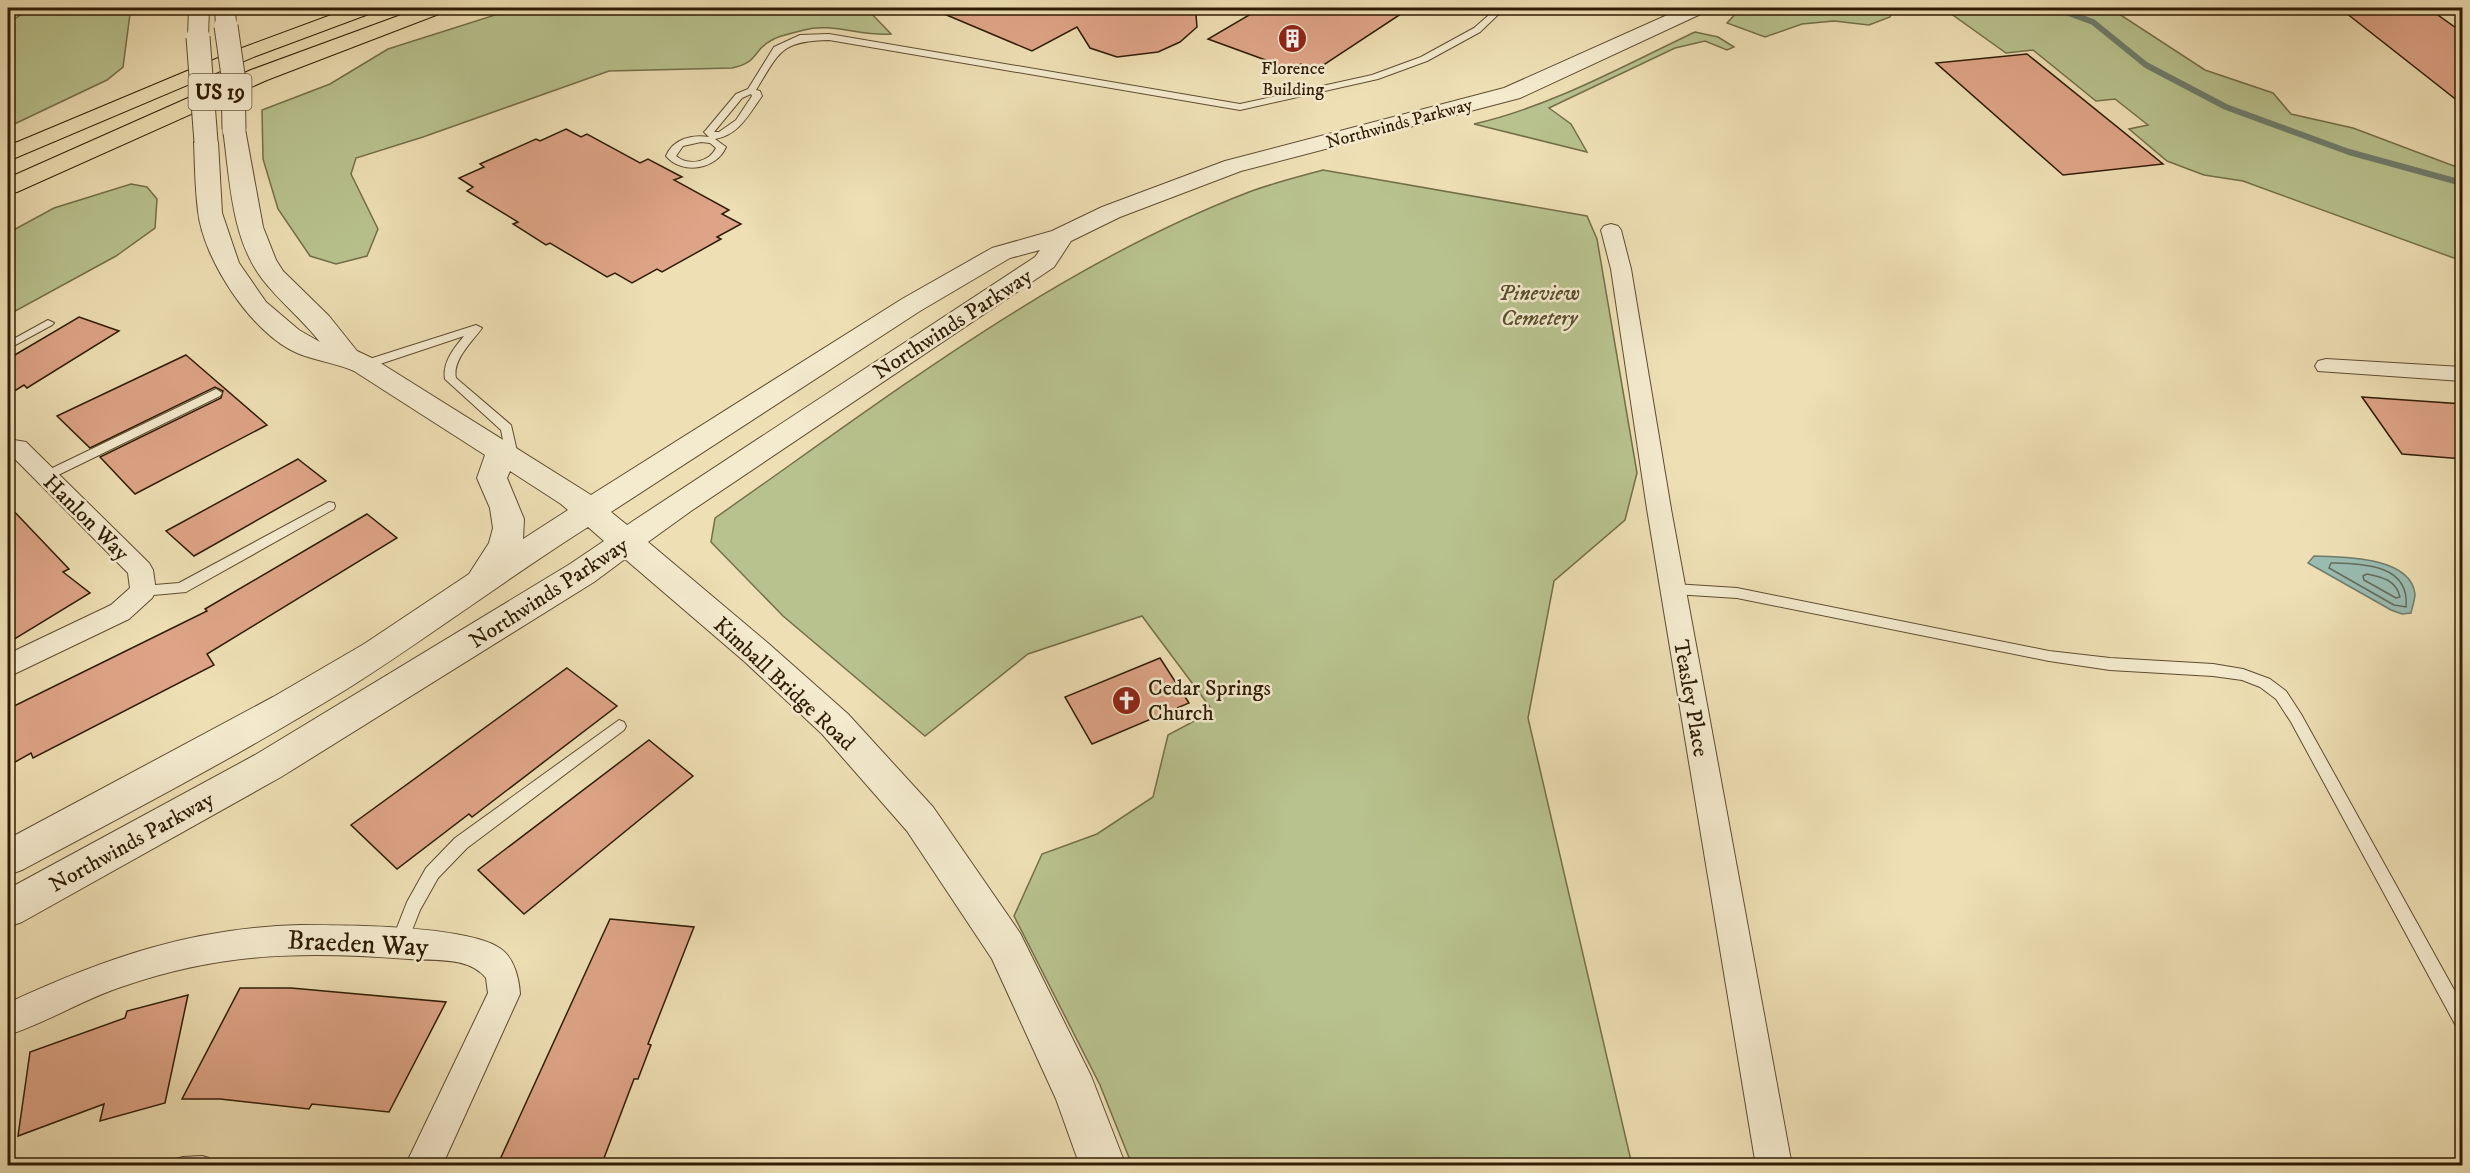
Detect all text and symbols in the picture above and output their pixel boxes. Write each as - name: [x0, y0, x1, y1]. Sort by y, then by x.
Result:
- building icon: Florence Building: [1277, 23, 1309, 55]
- place label: Florence Building: [1261, 58, 1325, 101]
- road number: US 19: [188, 74, 252, 110]
- street label: Northwinds Parkway: [1324, 94, 1475, 154]
- street label: Northwinds Parkway: [868, 263, 1038, 386]
- park label: Pineview Cemetery: [1498, 280, 1580, 332]
- street label: Hanlon Way: [37, 469, 135, 567]
- street label: Northwinds Parkway: [464, 532, 634, 655]
- street label: Kimball Bridge Road: [708, 612, 860, 757]
- street label: Teasley Place: [1667, 638, 1714, 759]
- place label: Cedar Springs Church: [1148, 675, 1271, 727]
- church icon: Cedar Springs Church: [1111, 684, 1143, 716]
- street label: Northwinds Parkway: [45, 786, 219, 899]
- street label: Braeden Way: [286, 923, 430, 965]

